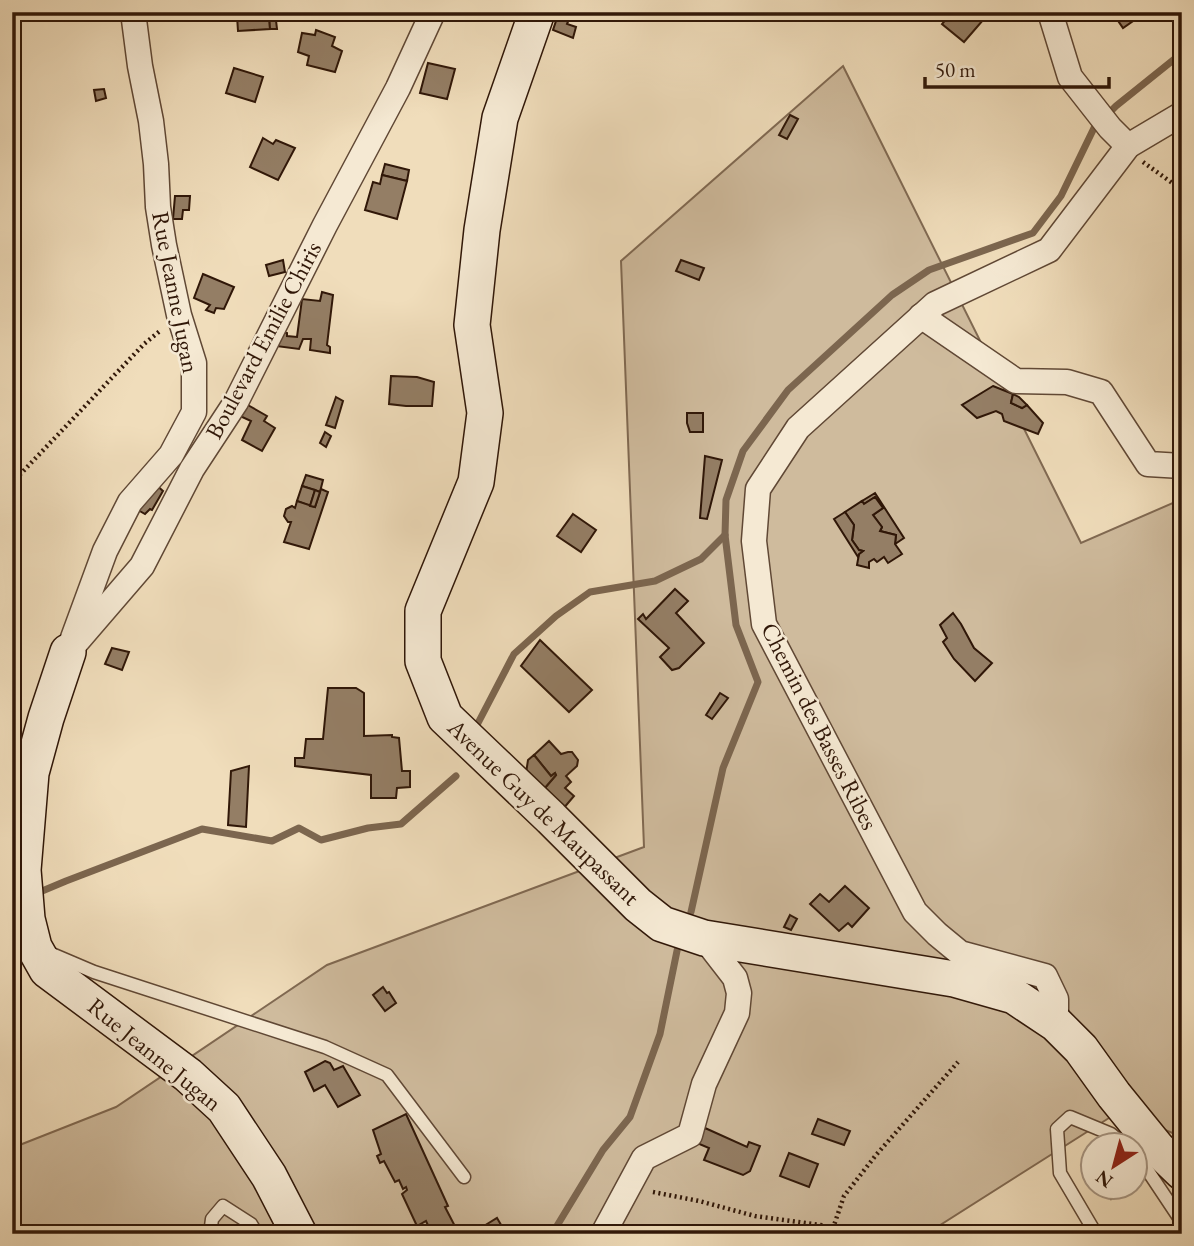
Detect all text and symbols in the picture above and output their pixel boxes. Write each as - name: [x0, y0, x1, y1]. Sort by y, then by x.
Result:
- scale bar: [925, 46, 1108, 90]
- text: 50 m: [935, 56, 976, 83]
- street label: Rue Jeanne Jugan: [145, 209, 207, 376]
- street label: Boulevard Emilie Chiris: [198, 236, 328, 444]
- street label: Chemin des Basses Ribes: [754, 617, 886, 835]
- street label: Avenue Guy de Maupassant: [441, 711, 647, 912]
- street label: Rue Jeanne Jugan: [82, 990, 229, 1118]
- north arrow: [1078, 1130, 1148, 1200]
- text: N: [1090, 1164, 1118, 1194]

